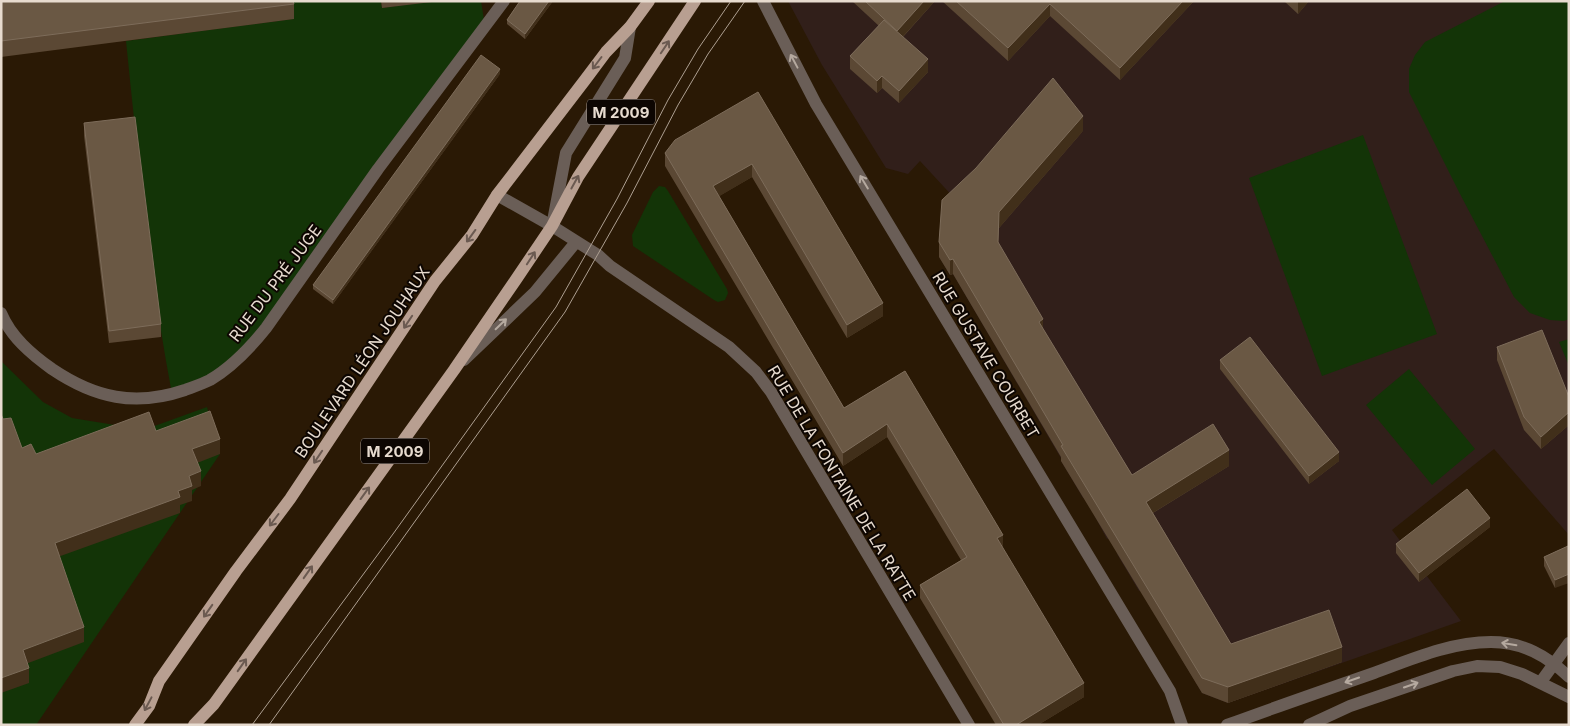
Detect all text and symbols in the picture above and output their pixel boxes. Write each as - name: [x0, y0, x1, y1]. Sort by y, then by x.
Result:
- one-way arrow: [660, 41, 670, 55]
- one-way arrow: [789, 53, 799, 68]
- one-way arrow: [592, 56, 603, 69]
- road number: M 2009: [587, 100, 655, 124]
- one-way arrow: [570, 175, 580, 190]
- one-way arrow: [858, 176, 868, 190]
- street label: RUE DU PRÉ JUGE: [224, 220, 326, 346]
- one-way arrow: [465, 229, 476, 242]
- one-way arrow: [526, 251, 536, 265]
- street label: BOULEVARD LÉON JOUHAUX: [290, 262, 434, 462]
- street label: RUE GUSTAVE COURBET: [928, 268, 1044, 442]
- one-way arrow: [403, 315, 413, 329]
- one-way arrow: [495, 318, 508, 330]
- street label: RUE DE LA FONTAINE DE LA RATTE: [764, 362, 920, 604]
- road number: M 2009: [361, 438, 429, 464]
- one-way arrow: [313, 450, 323, 464]
- one-way arrow: [360, 486, 370, 500]
- one-way arrow: [269, 513, 280, 526]
- one-way arrow: [303, 565, 313, 579]
- one-way arrow: [203, 604, 213, 618]
- one-way arrow: [1501, 639, 1517, 649]
- one-way arrow: [237, 658, 247, 672]
- one-way arrow: [1345, 676, 1361, 685]
- one-way arrow: [1403, 680, 1419, 689]
- one-way arrow: [143, 696, 153, 710]

